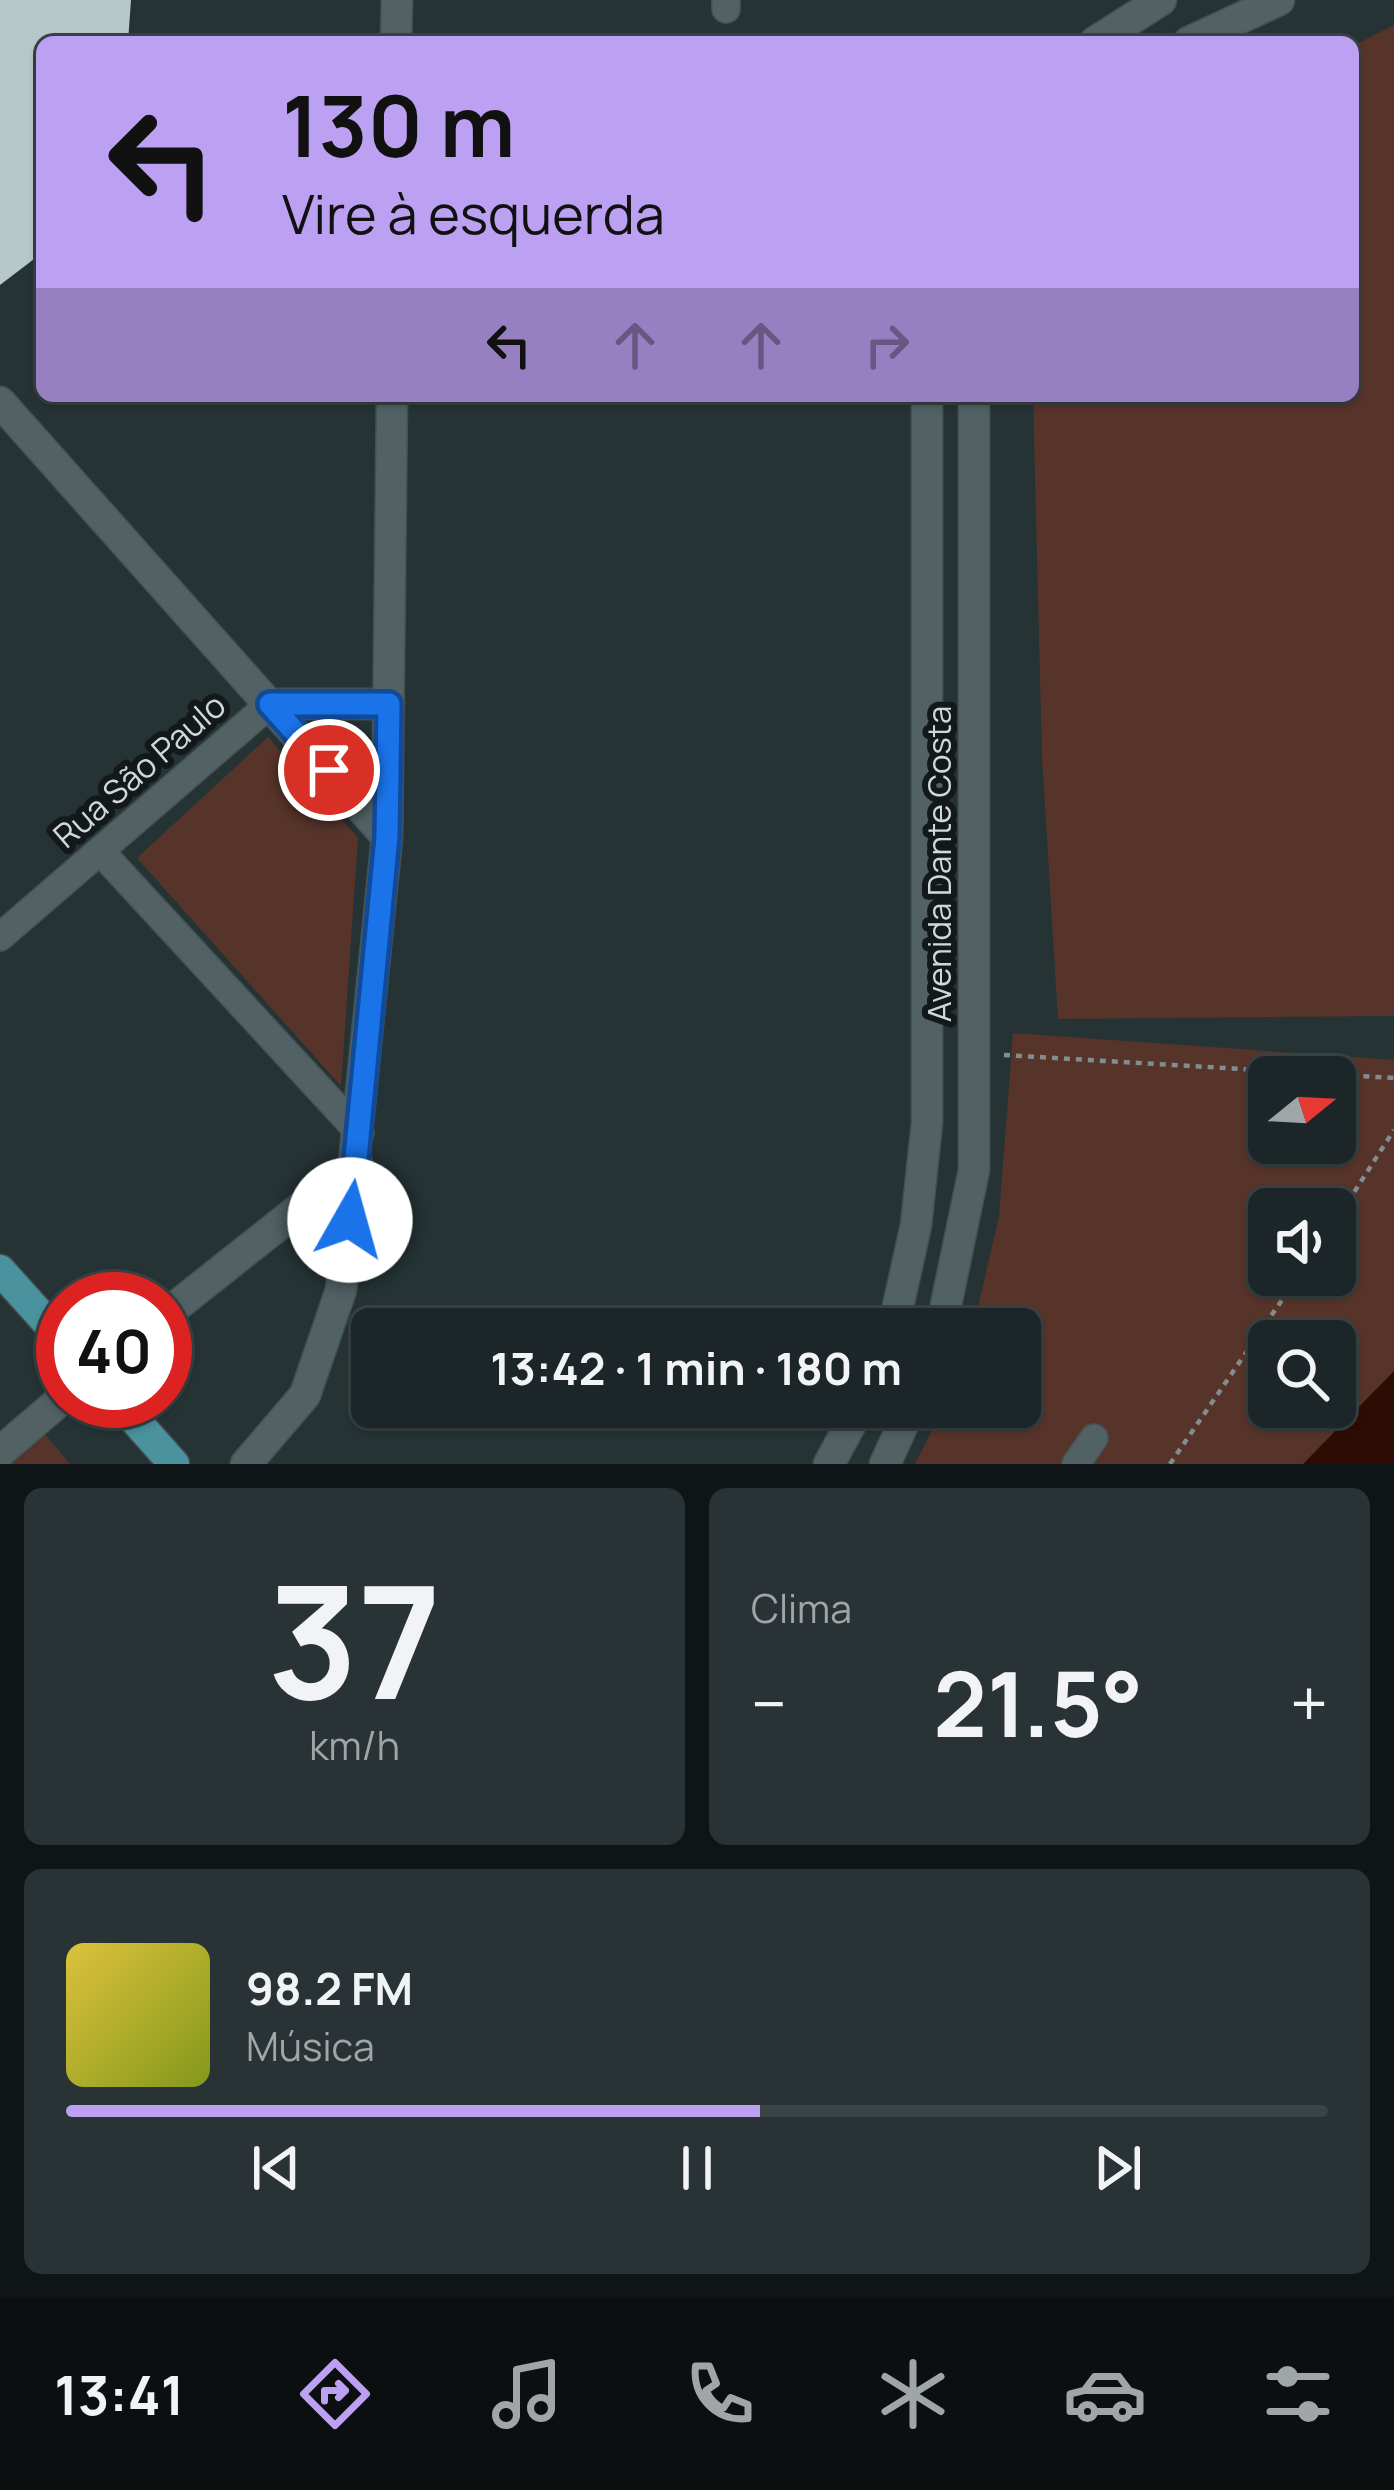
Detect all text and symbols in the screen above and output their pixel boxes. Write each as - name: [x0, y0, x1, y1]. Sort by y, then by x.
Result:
- text: 130 m: [282, 67, 515, 182]
- icon: left: [84, 84, 240, 240]
- text: Vire à esquerda: [282, 176, 665, 250]
- icon: left: [476, 312, 542, 378]
- icon: ahead: [602, 312, 668, 378]
- icon: ahead: [728, 312, 794, 378]
- icon: right: [854, 312, 920, 378]
- street label: Rua São Paulo: [43, 683, 235, 857]
- street label: Avenida Dante Costa: [916, 706, 961, 1022]
- pin: [278, 719, 380, 821]
- icon: arrive: [296, 737, 362, 803]
- north arrow: [1248, 1056, 1356, 1164]
- map controls: [1248, 1056, 1356, 1428]
- position arrow: [287, 1157, 413, 1283]
- button: sound: [1248, 1188, 1356, 1296]
- speed limit sign: 40: [36, 1272, 192, 1428]
- button: search: [1248, 1320, 1356, 1428]
- text: 13:42 · 1 min · 180 m: [490, 1337, 902, 1399]
- text: 37: [268, 1533, 441, 1746]
- text: Clima: [751, 1581, 852, 1635]
- text: 21.5°: [933, 1641, 1143, 1764]
- text: −: [751, 1658, 787, 1748]
- text: +: [1290, 1658, 1328, 1748]
- text: km/h: [309, 1718, 400, 1772]
- text: 98.2 FM: [246, 1957, 413, 2019]
- text: Música: [246, 2019, 375, 2073]
- icon: previous: [243, 2135, 309, 2201]
- icon: pause: [664, 2135, 730, 2201]
- icon: next: [1085, 2135, 1151, 2201]
- icon: directions: [293, 2352, 377, 2436]
- icon: music: [485, 2352, 569, 2436]
- icon: phone: [678, 2352, 762, 2436]
- icon: climate: [871, 2352, 955, 2436]
- icon: car: [1063, 2352, 1147, 2436]
- icon: filters: [1256, 2352, 1340, 2436]
- text: 13:41: [54, 2357, 184, 2431]

